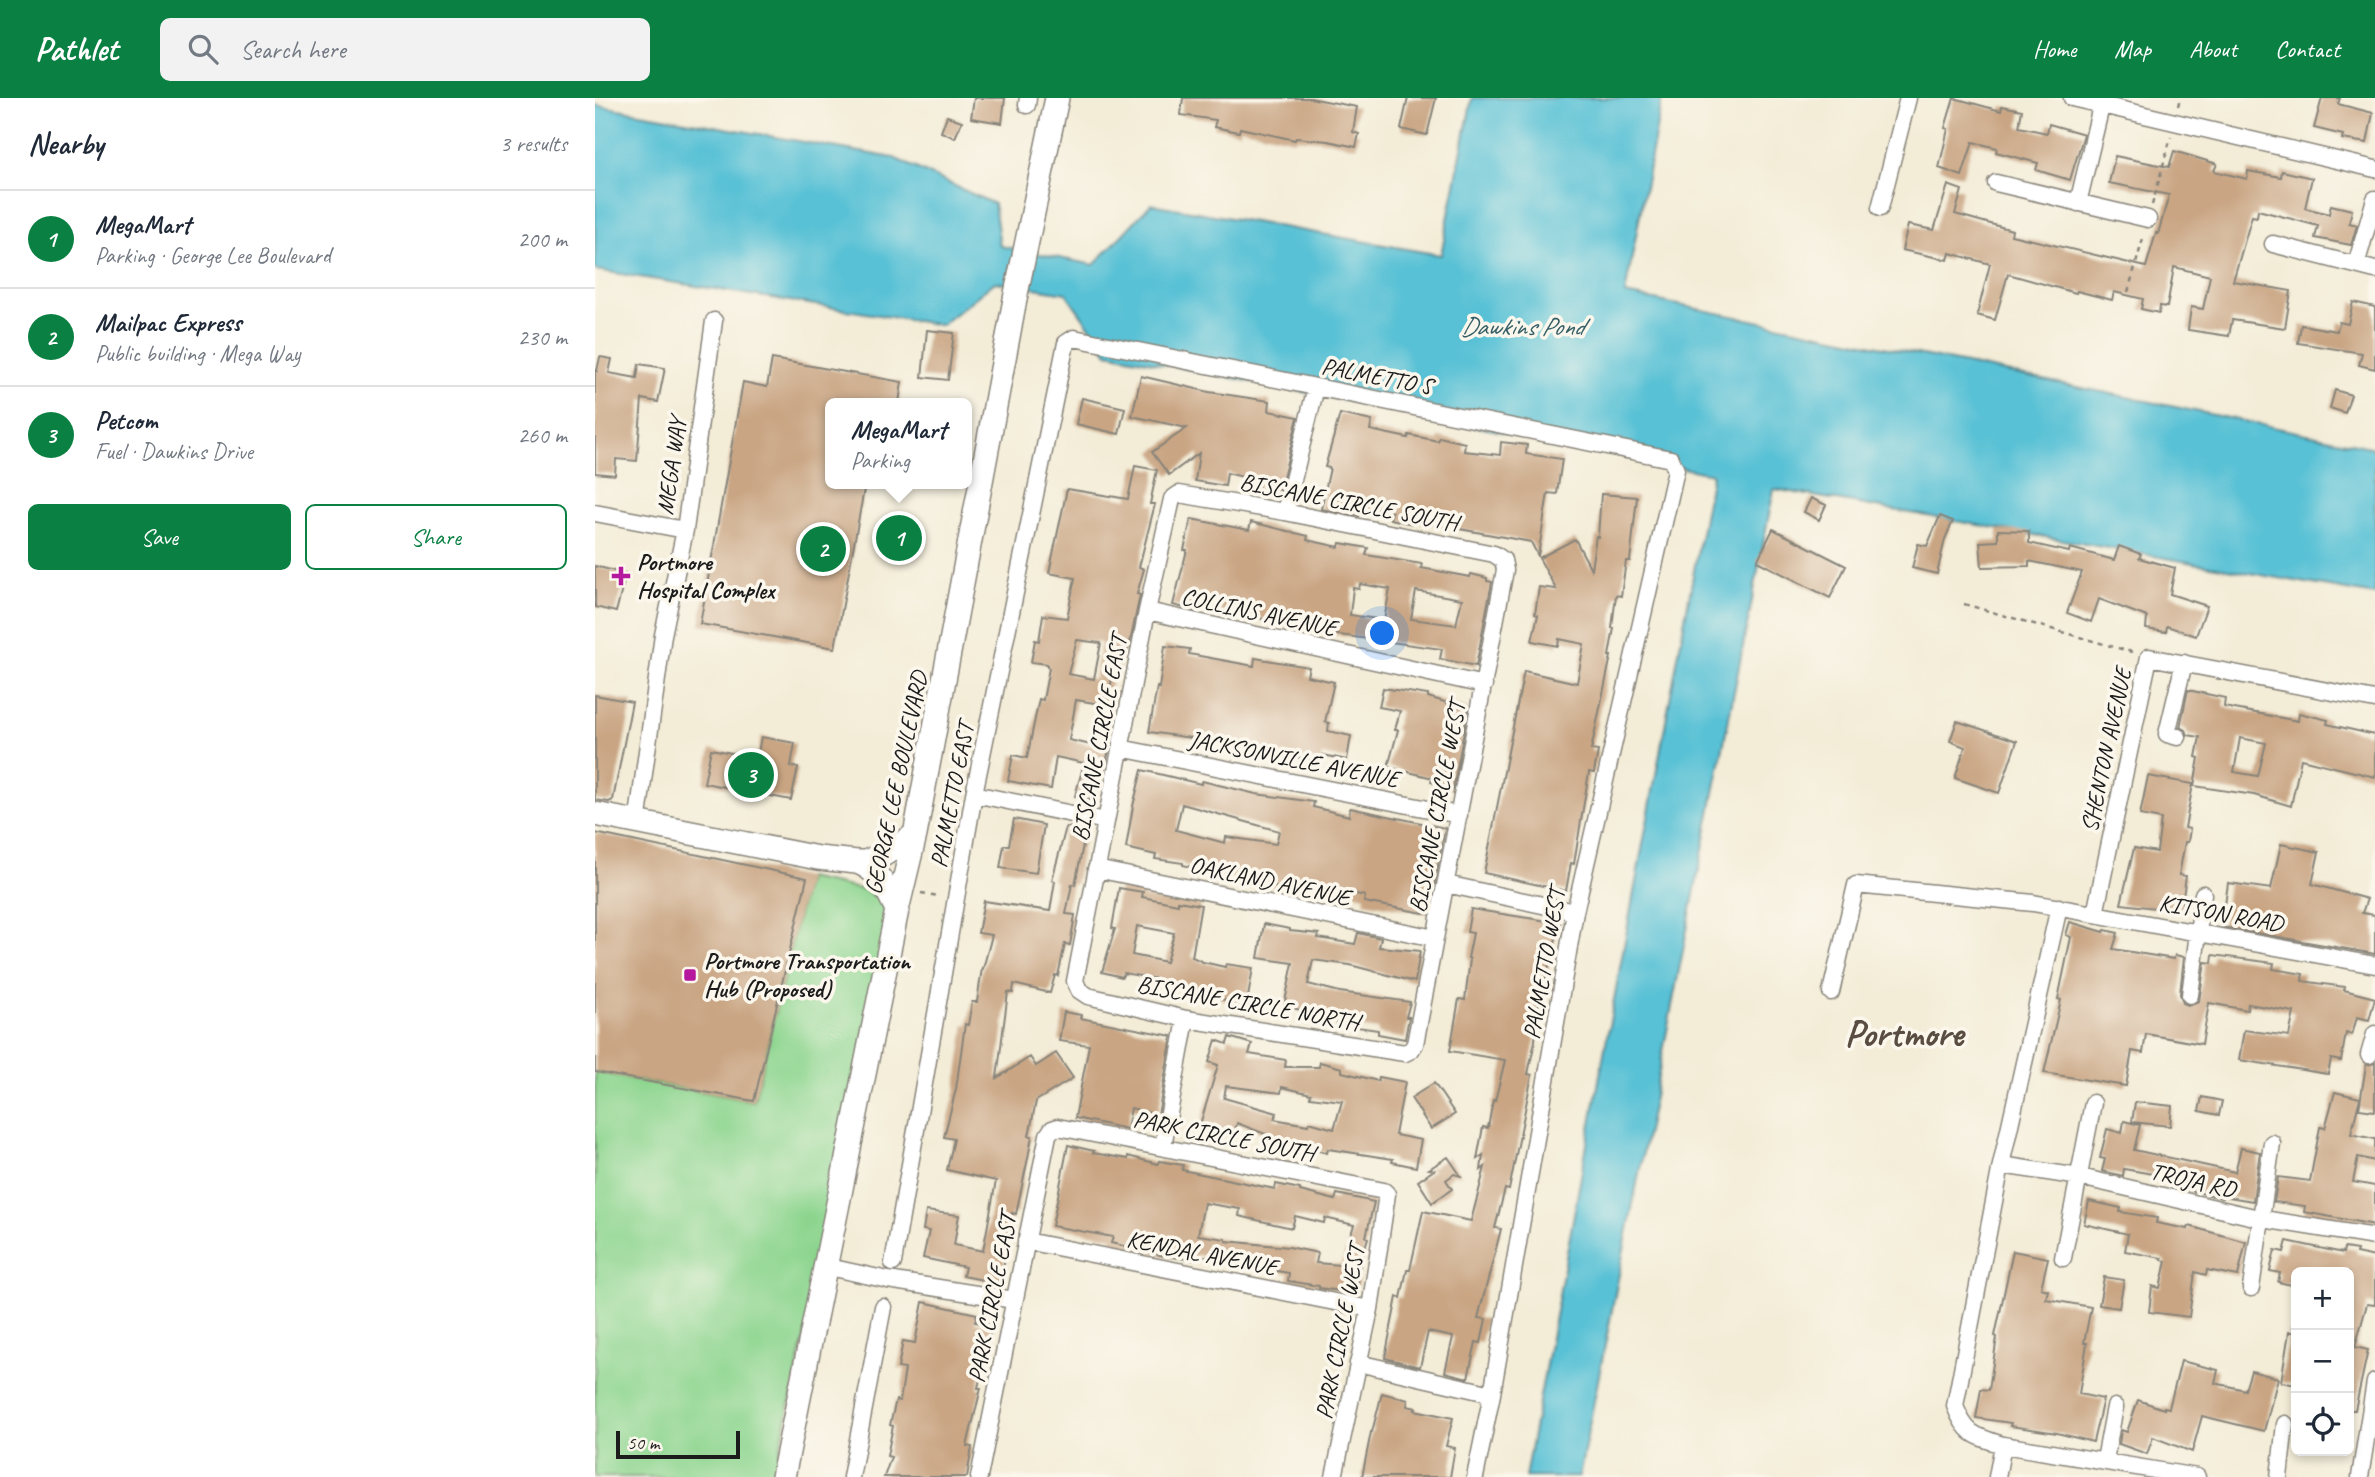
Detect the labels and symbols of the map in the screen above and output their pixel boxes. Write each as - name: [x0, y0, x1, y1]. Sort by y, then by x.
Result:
- water label: Dawkins Pond: [1460, 310, 1591, 343]
- street label: PALMETTO S: [1319, 351, 1438, 402]
- street label: MEGA WAY: [649, 411, 693, 516]
- street label: BISCANE CIRCLE SOUTH: [1237, 466, 1464, 539]
- pin: 1: [876, 512, 922, 564]
- pin: 2: [800, 523, 846, 575]
- place label: Portmore Hospital Complex: [637, 547, 777, 605]
- marker: Portmore Hospital Complex: [611, 566, 631, 586]
- street label: COLLINS AVENUE: [1179, 581, 1342, 644]
- your location: [1365, 616, 1399, 650]
- street label: BISCANE CIRCLE EAST: [1064, 628, 1135, 843]
- street label: SHENTON AVENUE: [2074, 662, 2139, 835]
- street label: GEORGE LEE BOULEVARD: [858, 667, 935, 897]
- street label: BISCANE CIRCLE WEST: [1402, 693, 1473, 915]
- street label: PALMETTO EAST: [923, 715, 982, 870]
- street label: JACKSONVILLE AVENUE: [1186, 724, 1404, 795]
- pin: 3: [728, 749, 774, 801]
- street label: OAKLAND AVENUE: [1187, 849, 1356, 913]
- street label: PALMETTO WEST: [1516, 881, 1573, 1041]
- street label: KITSON ROAD: [2157, 887, 2287, 939]
- place label: Portmore Transportation Hub (Proposed): [704, 946, 912, 1004]
- marker: Portmore Transportation Hub (Proposed): [682, 967, 698, 983]
- street label: BISCANE CIRCLE NORTH: [1135, 969, 1366, 1038]
- district label: Portmore: [1845, 1010, 1967, 1057]
- street label: PARK CIRCLE SOUTH: [1131, 1104, 1321, 1169]
- street label: TROJA RD: [2147, 1156, 2241, 1205]
- street label: PARK CIRCLE EAST: [961, 1205, 1024, 1385]
- street label: KENDAL AVENUE: [1124, 1224, 1282, 1283]
- street label: PARK CIRCLE WEST: [1308, 1238, 1373, 1422]
- scale bar: [616, 1428, 740, 1460]

